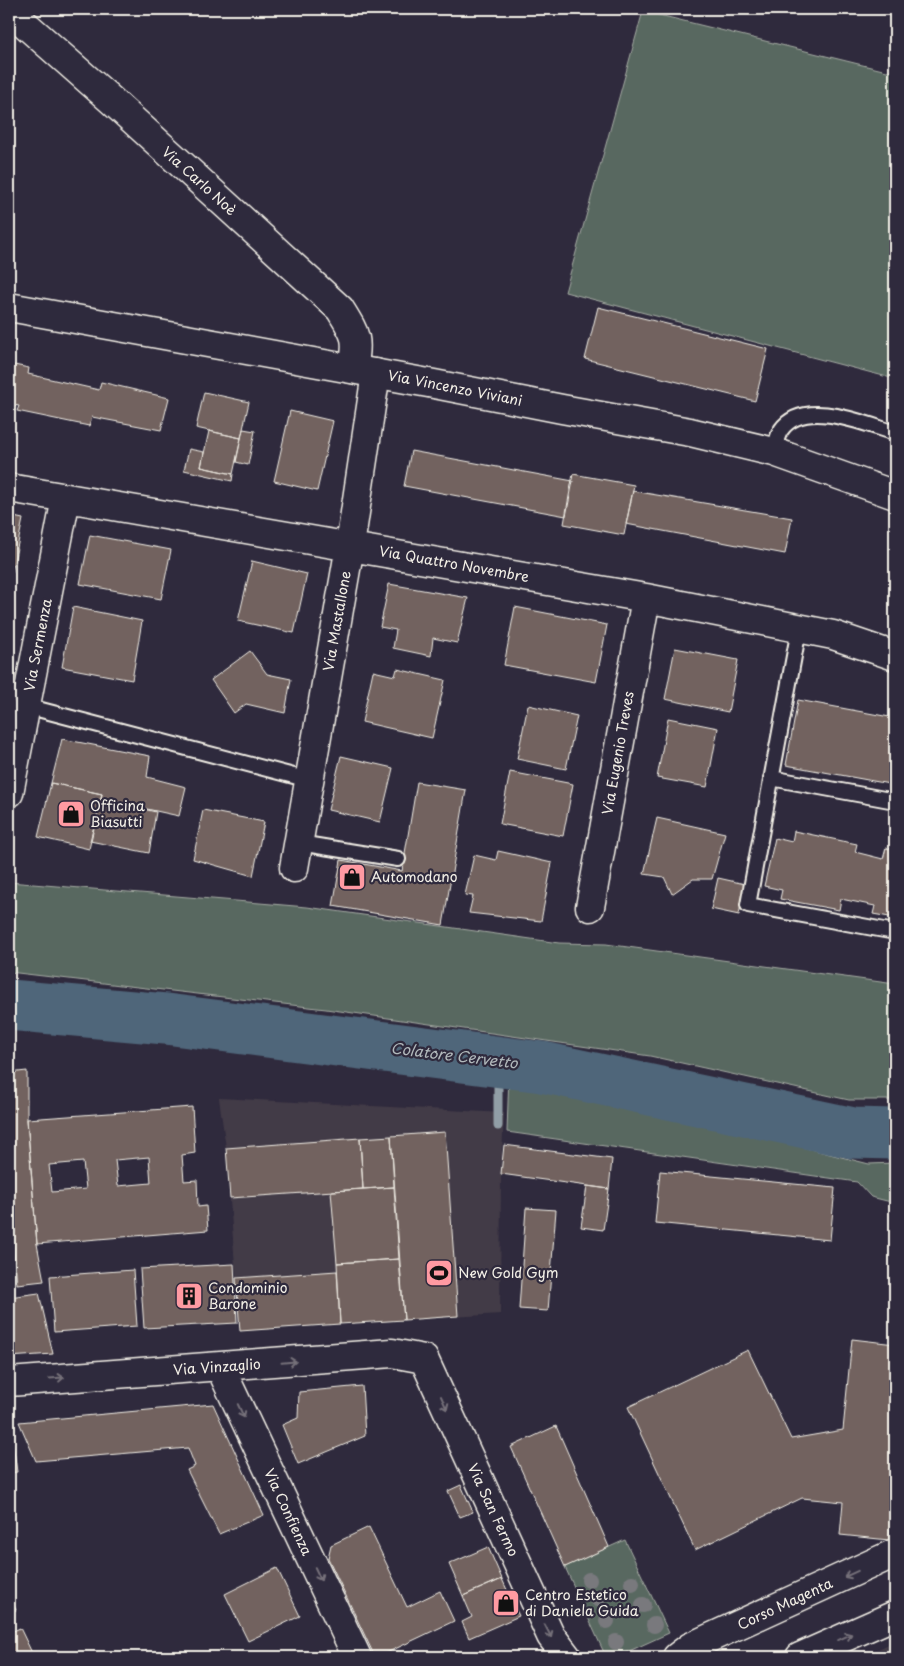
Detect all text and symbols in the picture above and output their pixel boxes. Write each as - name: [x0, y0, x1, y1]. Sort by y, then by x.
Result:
- street label: Via Carlo Noè: [157, 141, 242, 220]
- street label: Via Vincenzo Viviani: [386, 364, 524, 411]
- street label: Via Quattro Novembre: [377, 540, 531, 587]
- street label: Via Mastallone: [317, 569, 356, 673]
- street label: Via Sermenza: [18, 596, 57, 693]
- street label: Via Eugenio Treves: [596, 689, 639, 816]
- place label: Officina Biasutti: [90, 795, 145, 832]
- shop icon: Officina Biasutti: [56, 799, 86, 829]
- shop icon: Automodano: [337, 862, 367, 892]
- place label: Automodano: [371, 866, 458, 887]
- water label: Colatore Cervetto: [389, 1035, 520, 1074]
- sports icon: New Gold Gym: [424, 1258, 454, 1288]
- place label: New Gold Gym: [458, 1262, 559, 1283]
- place label: Condominio Barone: [208, 1277, 288, 1314]
- building icon: Condominio Barone: [174, 1281, 204, 1311]
- street label: Via Vinzaglio: [172, 1353, 262, 1380]
- one-way arrow: [281, 1357, 297, 1366]
- one-way arrow: [49, 1374, 65, 1383]
- one-way arrow: [440, 1395, 450, 1410]
- one-way arrow: [236, 1403, 246, 1418]
- street label: Via San Fermo: [463, 1460, 524, 1560]
- street label: Via Confienza: [259, 1465, 318, 1559]
- one-way arrow: [313, 1566, 323, 1581]
- one-way arrow: [844, 1569, 859, 1579]
- street label: Corso Magenta: [734, 1572, 836, 1635]
- place label: Centro Estetico di Daniela Guida: [525, 1584, 639, 1621]
- shop icon: Centro Estetico di Daniela Guida: [491, 1588, 521, 1618]
- one-way arrow: [544, 1623, 554, 1638]
- one-way arrow: [837, 1632, 852, 1642]

